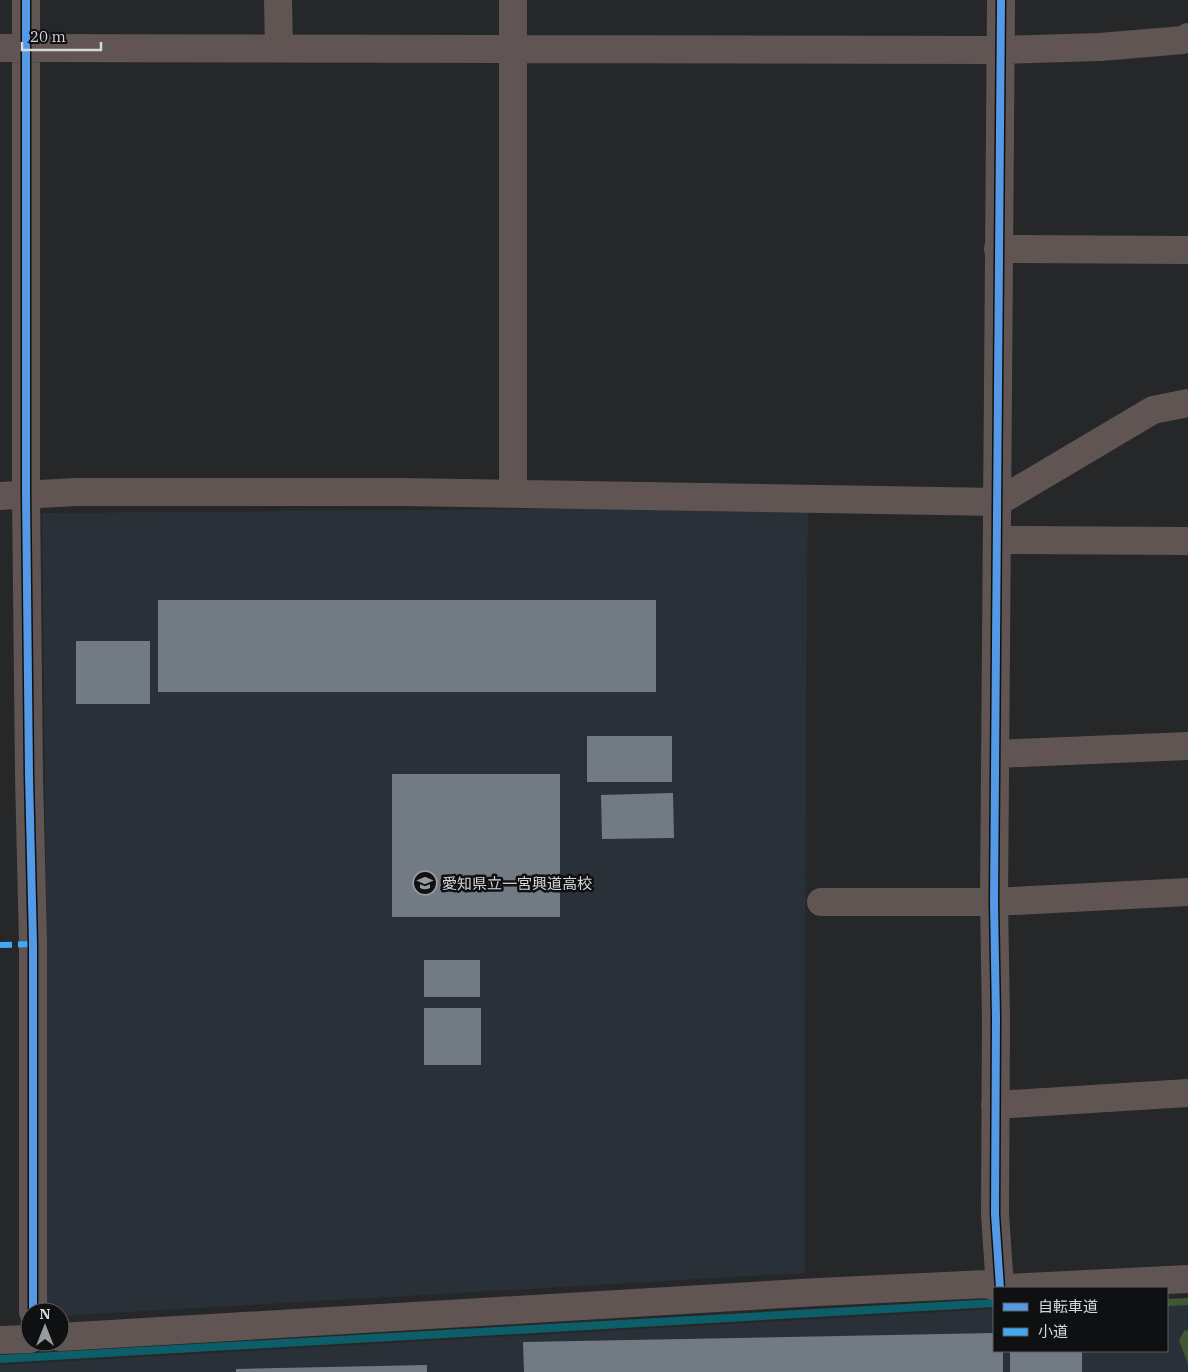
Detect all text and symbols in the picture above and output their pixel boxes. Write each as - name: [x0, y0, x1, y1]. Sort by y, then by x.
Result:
- scale bar: [22, 20, 101, 52]
- text: 20 m: [30, 27, 66, 46]
- school or university icon: 愛知県立一宮興道高校: [412, 870, 438, 896]
- place label: 愛知県立一宮興道高校: [442, 874, 592, 893]
- legend: [993, 1287, 1168, 1352]
- text: 自転車道: [1038, 1297, 1098, 1316]
- north arrow: [20, 1302, 70, 1352]
- text: N: [39, 1305, 51, 1323]
- text: 小道: [1038, 1322, 1068, 1341]

